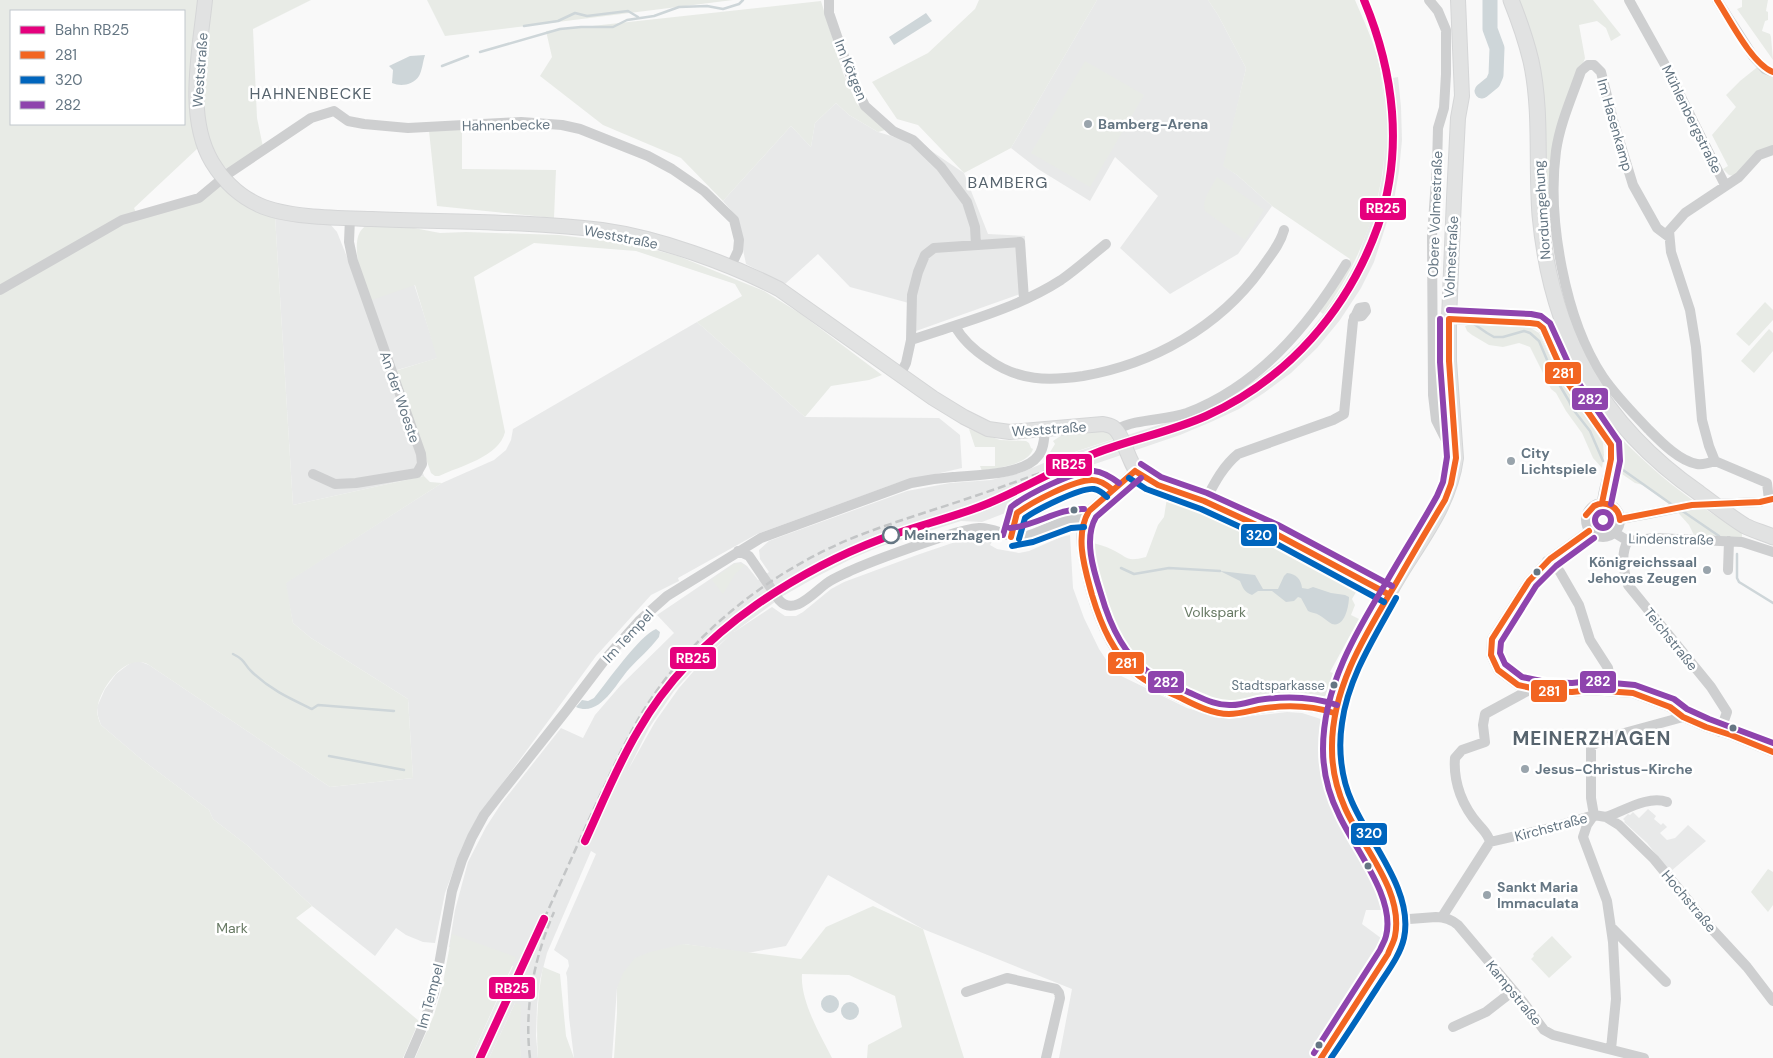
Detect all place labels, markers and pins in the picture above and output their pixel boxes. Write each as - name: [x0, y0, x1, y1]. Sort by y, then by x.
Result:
- place label: Bamberg-Arena: [1098, 115, 1208, 133]
- marker: Bamberg-Arena: [1082, 118, 1094, 130]
- place label: City Lichtspiele: [1521, 444, 1597, 478]
- marker: City Lichtspiele: [1505, 455, 1517, 467]
- unlabelled marker: [1069, 505, 1079, 515]
- marker: Meinerzhagen: [882, 526, 900, 544]
- place label: Meinerzhagen: [904, 526, 1000, 544]
- place label: Königreichssaal Jehovas Zeugen: [1587, 553, 1697, 587]
- marker: Königreichssaal Jehovas Zeugen: [1701, 564, 1713, 576]
- unlabelled marker: [1532, 567, 1542, 577]
- place label: Stadtsparkasse: [1231, 677, 1325, 694]
- marker: Stadtsparkasse: [1329, 680, 1339, 690]
- unlabelled marker: [1728, 723, 1738, 733]
- place label: Jesus-Christus-Kirche: [1535, 760, 1693, 778]
- marker: Jesus-Christus-Kirche: [1519, 763, 1531, 775]
- unlabelled marker: [1363, 861, 1373, 871]
- place label: Sankt Maria Immaculata: [1497, 878, 1579, 912]
- marker: Sankt Maria Immaculata: [1481, 889, 1493, 901]
- unlabelled marker: [1314, 1040, 1324, 1050]

